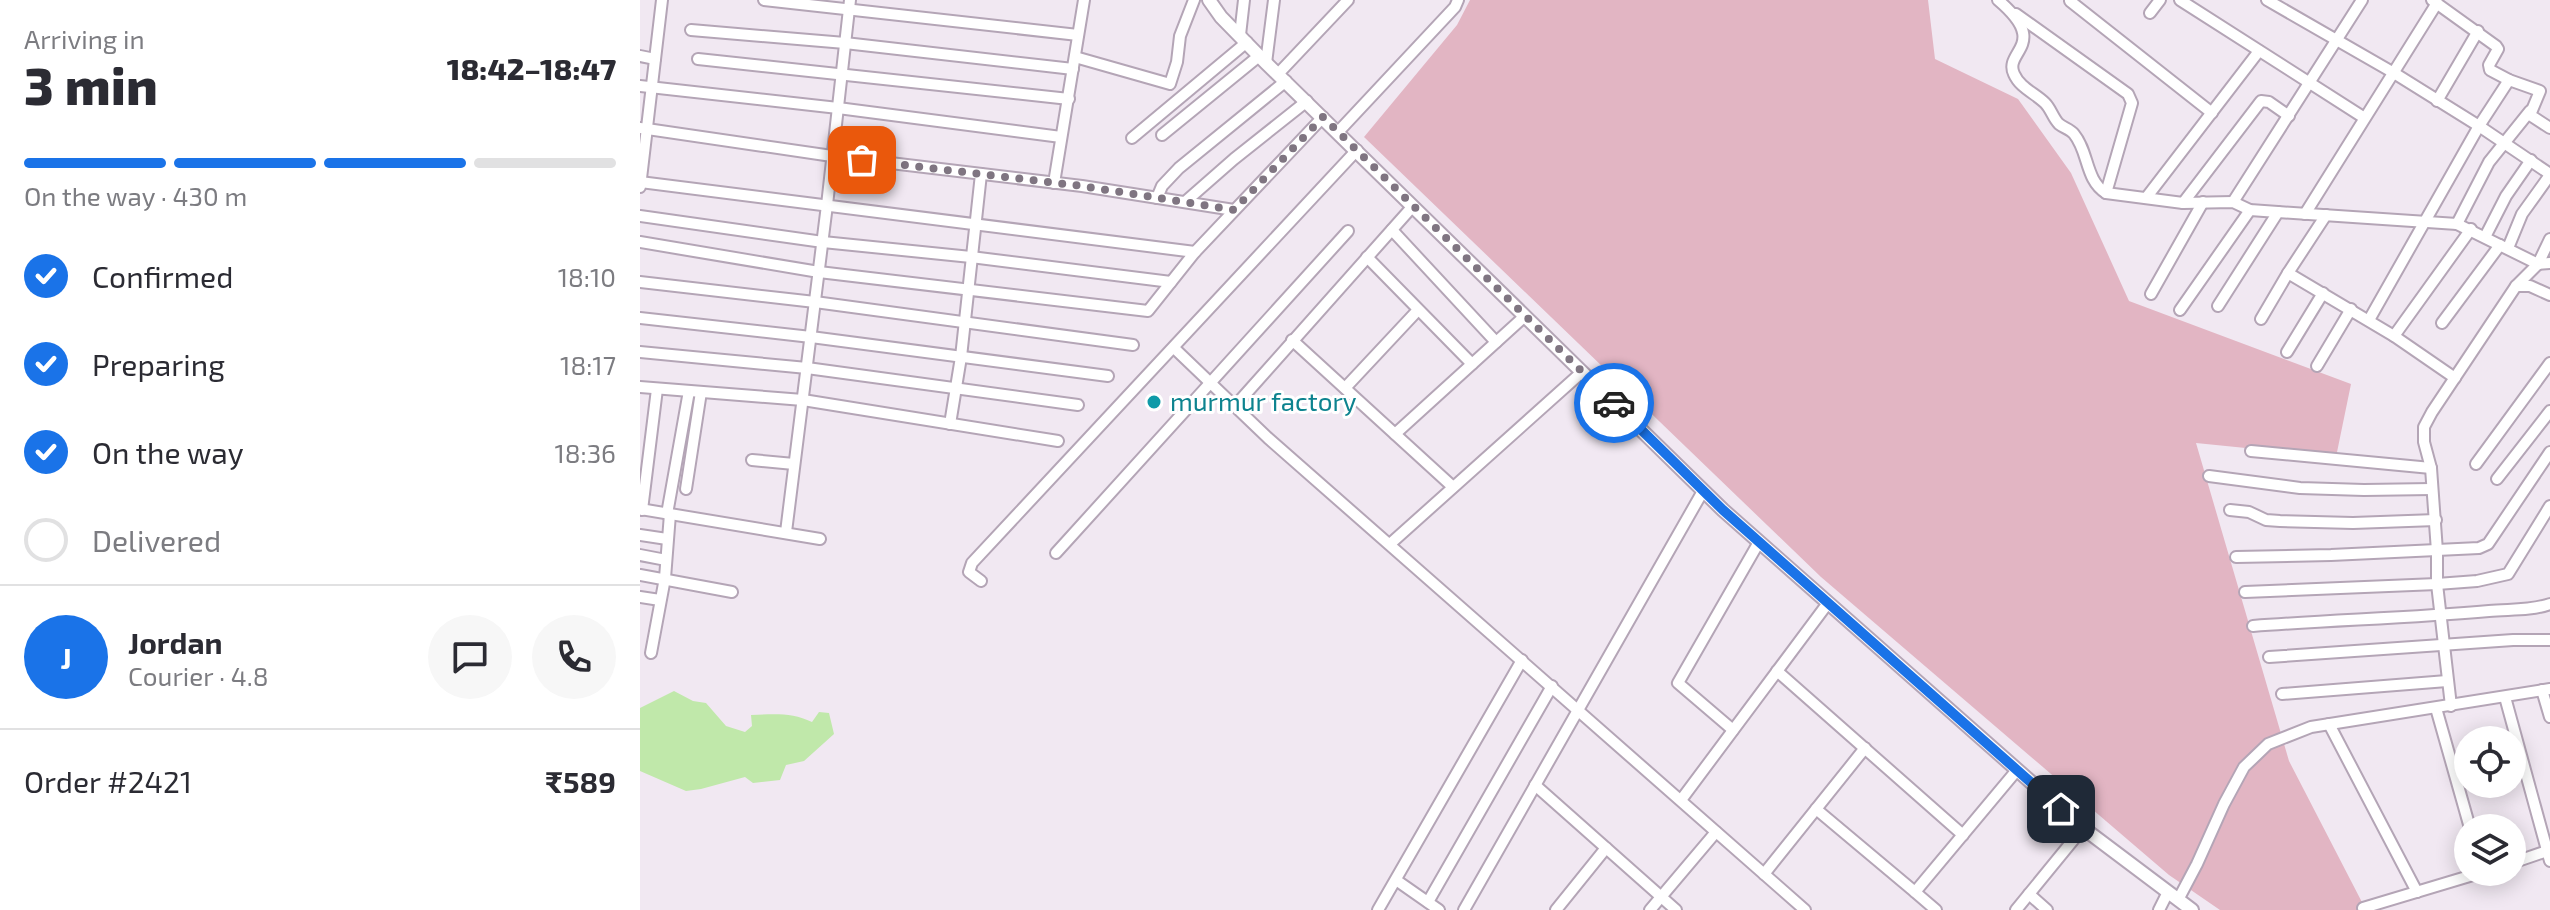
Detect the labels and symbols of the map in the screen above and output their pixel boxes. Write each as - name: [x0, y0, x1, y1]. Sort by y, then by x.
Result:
- pin: [828, 126, 896, 194]
- courier: [1574, 363, 1654, 443]
- place label: murmur factory: [1170, 385, 1357, 416]
- marker: murmur factory: [1145, 393, 1163, 411]
- pin: [2027, 775, 2095, 843]

